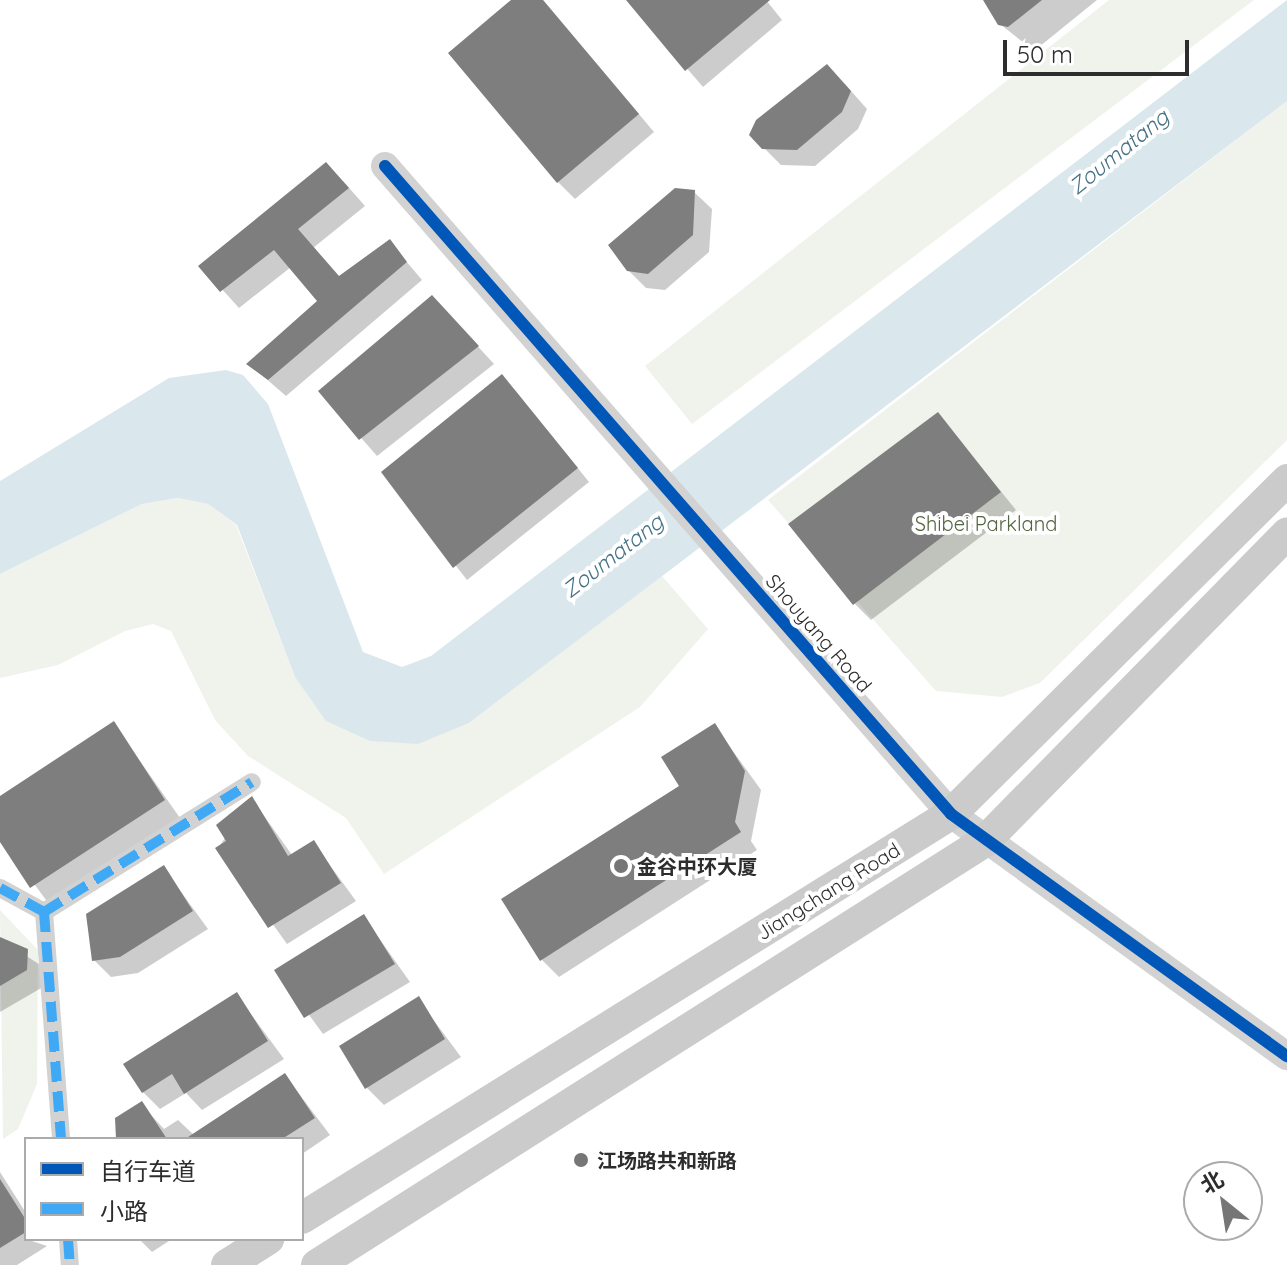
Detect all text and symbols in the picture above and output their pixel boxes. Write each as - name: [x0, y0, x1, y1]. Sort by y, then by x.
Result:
- scale bar: [1007, 24, 1193, 74]
- text: 50 m: [1017, 39, 1073, 69]
- water label: Zoumatang: [1064, 104, 1174, 200]
- water label: Zoumatang: [557, 509, 669, 603]
- park label: Shibei Parkland: [915, 511, 1057, 535]
- street label: Shouyang Road: [761, 569, 877, 697]
- street label: Jiangchang Road: [752, 837, 904, 945]
- place label: 金谷中环大厦: [637, 854, 757, 878]
- marker: 金谷中环大厦: [612, 857, 630, 875]
- legend: [24, 1137, 304, 1241]
- place label: 江场路共和新路: [597, 1148, 737, 1172]
- marker: 江场路共和新路: [572, 1151, 590, 1169]
- text: 自行车道: [100, 1156, 196, 1186]
- north arrow: [1183, 1161, 1263, 1241]
- text: 北: [1195, 1164, 1229, 1200]
- text: 小路: [100, 1196, 148, 1226]

